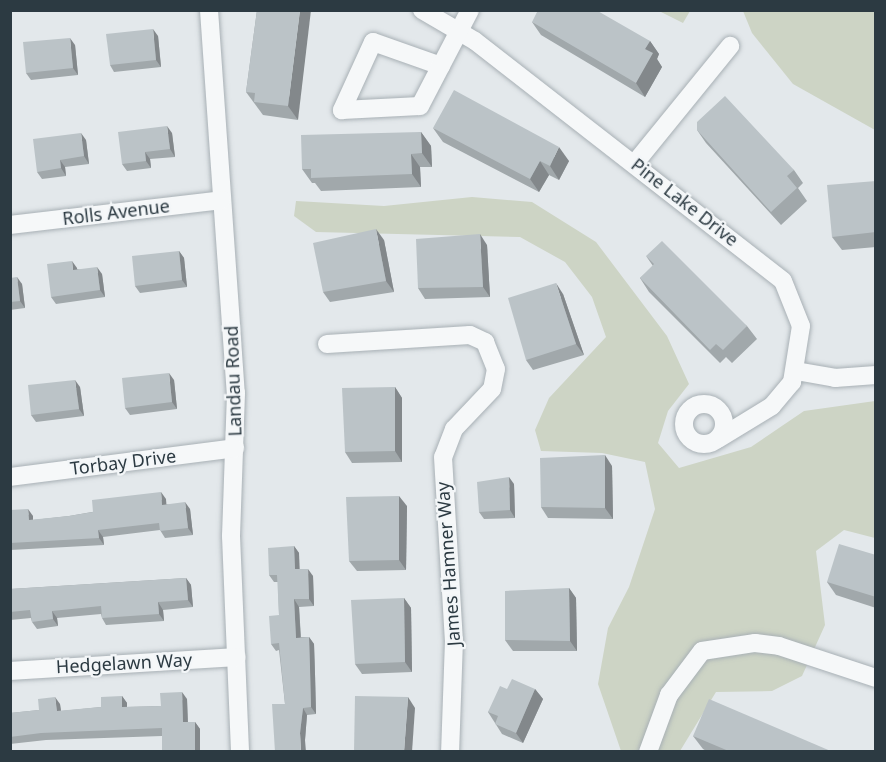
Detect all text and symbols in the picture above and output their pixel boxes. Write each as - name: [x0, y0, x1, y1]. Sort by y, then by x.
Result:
- street label: Pine Lake Drive: [627, 153, 743, 251]
- street label: Rolls Avenue: [61, 195, 171, 229]
- street label: Landau Road: [220, 325, 246, 437]
- street label: Torbay Drive: [69, 445, 177, 479]
- street label: James Hamner Way: [431, 481, 465, 647]
- street label: Hedgelawn Way: [55, 649, 193, 677]

